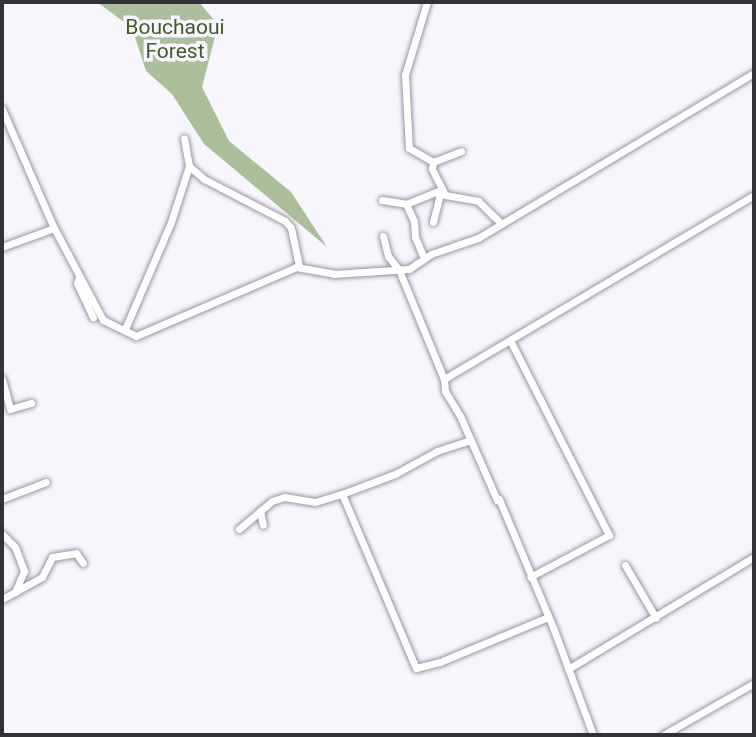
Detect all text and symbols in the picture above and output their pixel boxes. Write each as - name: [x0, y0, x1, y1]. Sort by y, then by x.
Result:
- park label: Bouchaoui Forest: [125, 14, 225, 64]

